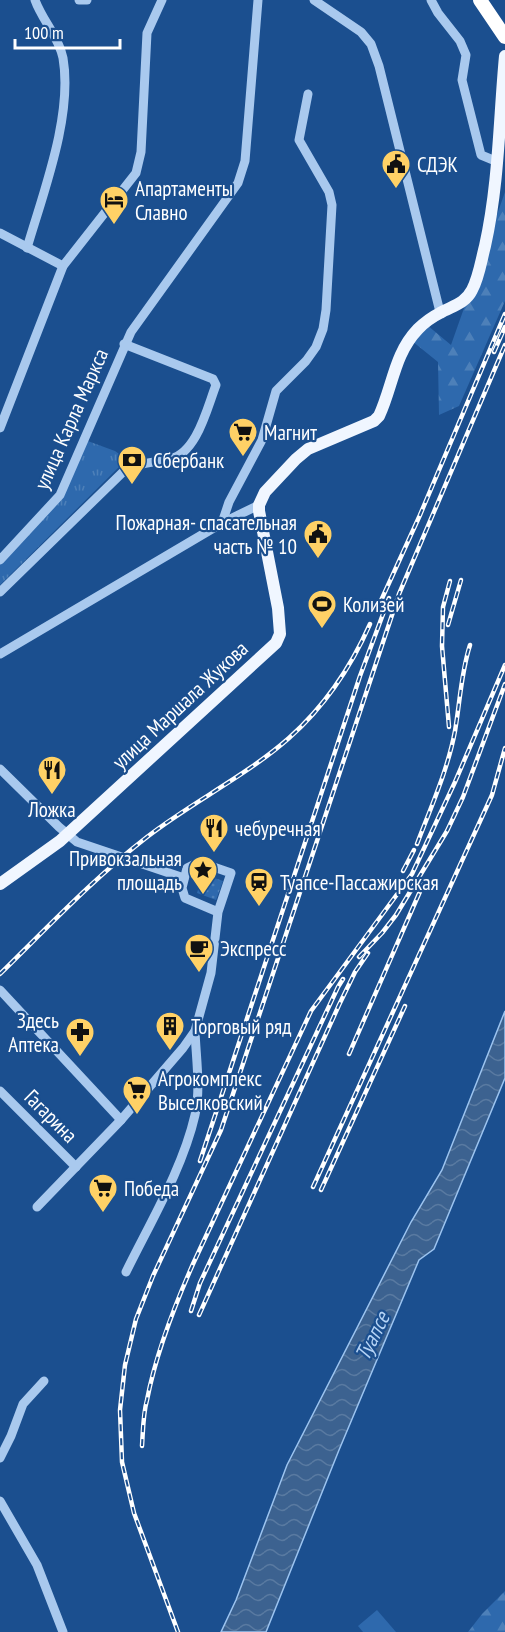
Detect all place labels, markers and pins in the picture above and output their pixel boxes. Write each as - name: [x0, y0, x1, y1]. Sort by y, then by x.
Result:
- public building icon: СДЭК: [380, 148, 412, 190]
- place label: СДЭК: [417, 151, 458, 178]
- place label: Апартаменты Славно: [135, 175, 233, 226]
- hotel icon: Апартаменты Славно: [98, 184, 130, 226]
- supermarket icon: Магнит: [227, 416, 259, 458]
- place label: Магнит: [264, 419, 317, 446]
- bank icon: Сбербанк: [116, 444, 148, 486]
- place label: Сбербанк: [153, 447, 224, 474]
- place label: Пожарная- спасательная часть № 10: [116, 509, 297, 560]
- public building icon: Пожарная- спасательная часть № 10: [302, 518, 334, 560]
- sports icon: Колизей: [306, 588, 338, 630]
- place label: Колизей: [343, 591, 404, 618]
- restaurant icon: Ложка: [36, 754, 68, 796]
- place label: Ложка: [27, 796, 76, 823]
- restaurant icon: чебуречная: [198, 812, 230, 854]
- place label: чебуречная: [235, 815, 321, 842]
- place label: Привокзальная площадь: [69, 845, 182, 896]
- place icon: Привокзальная площадь: [187, 854, 219, 896]
- station icon: Туапсе-Пассажирская: [243, 866, 275, 908]
- place label: Туапсе-Пассажирская: [280, 869, 439, 896]
- cafe icon: Экспресс: [183, 932, 215, 974]
- place label: Экспресс: [220, 935, 287, 962]
- place label: Здесь Аптека: [8, 1007, 59, 1058]
- building icon: Торговый ряд: [154, 1010, 186, 1052]
- place label: Торговый ряд: [191, 1013, 291, 1040]
- pharmacy icon: Здесь Аптека: [64, 1016, 96, 1058]
- place label: Агрокомплекс Выселковский: [158, 1065, 263, 1116]
- supermarket icon: Агрокомплекс Выселковский: [121, 1074, 153, 1116]
- supermarket icon: Победа: [87, 1172, 119, 1214]
- place label: Победа: [124, 1175, 179, 1202]

